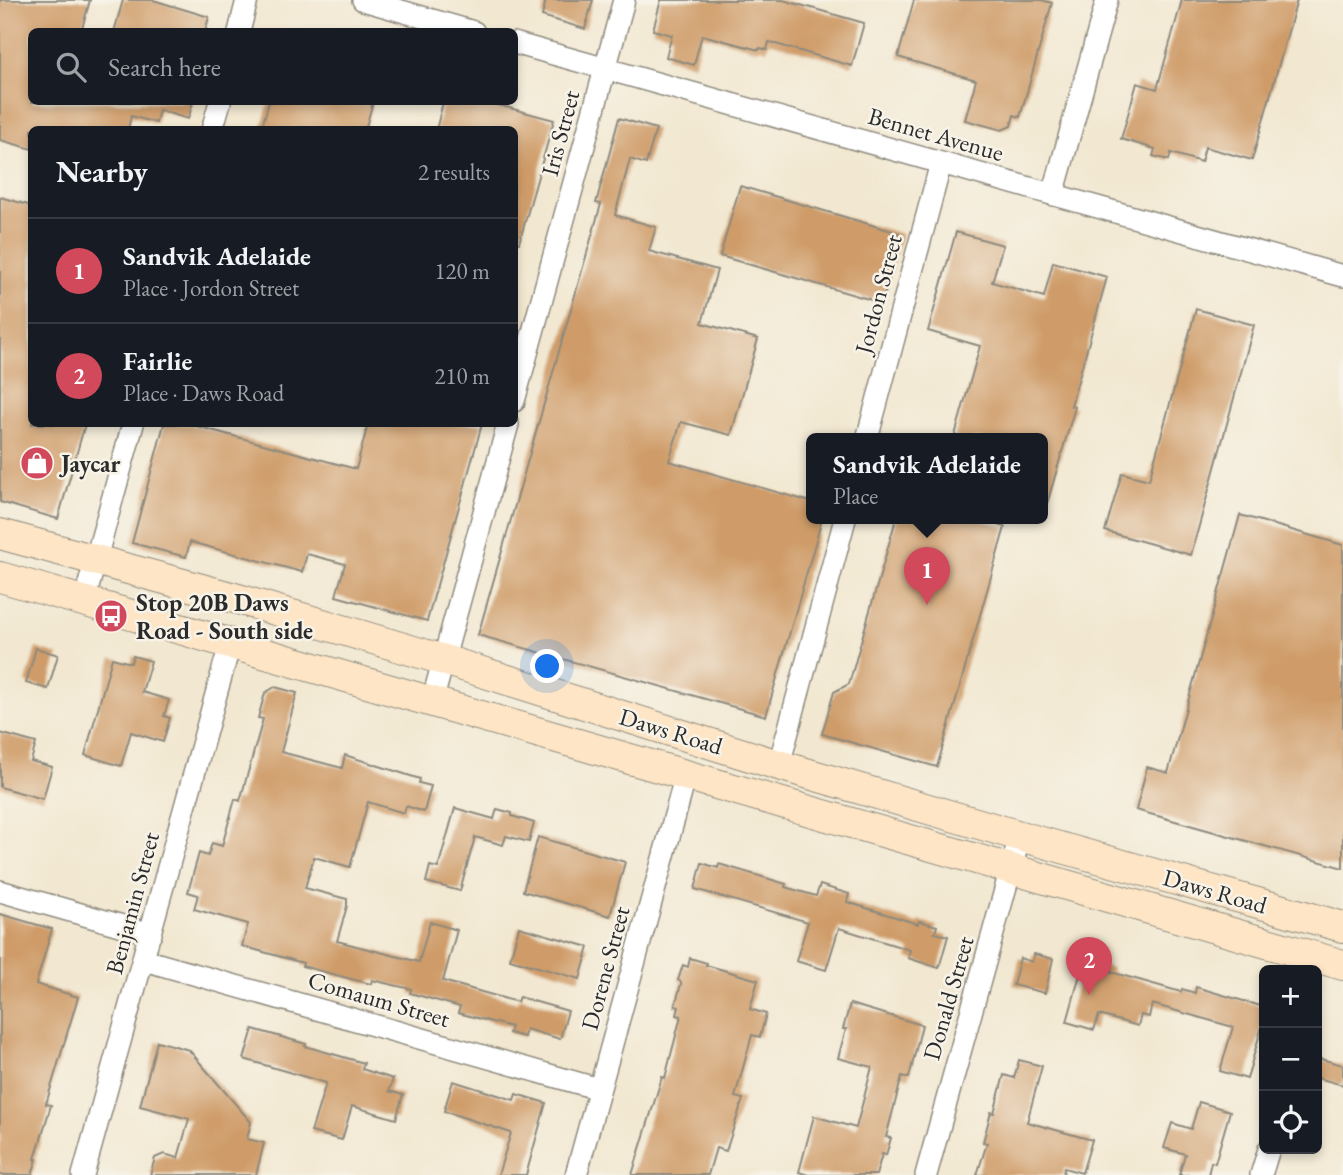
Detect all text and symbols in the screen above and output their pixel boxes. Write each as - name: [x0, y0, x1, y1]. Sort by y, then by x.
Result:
- search box: [28, 28, 518, 105]
- icon: search: [52, 48, 90, 86]
- text: Search here: [108, 50, 221, 84]
- street label: Iris Street: [534, 86, 586, 179]
- street label: Bennet Avenue: [865, 100, 1007, 168]
- text: Nearby: [56, 152, 148, 191]
- text: 2 results: [418, 157, 490, 187]
- street label: Jordon Street: [847, 230, 909, 359]
- text: Sandvik Adelaide: [123, 239, 311, 273]
- text: 1: [73, 256, 85, 286]
- text: 120 m: [434, 256, 490, 286]
- text: Place · Jordon Street: [123, 273, 299, 303]
- text: Fairlie: [123, 344, 192, 378]
- text: 2: [73, 361, 85, 391]
- text: 210 m: [434, 361, 490, 391]
- text: Place · Daws Road: [123, 378, 284, 408]
- popup: [806, 433, 1048, 524]
- shop icon: Jaycar: [18, 444, 56, 482]
- text: Sandvik Adelaide: [833, 447, 1021, 481]
- place label: Jaycar: [59, 448, 121, 480]
- text: Place: [833, 481, 878, 511]
- pin: 1: [904, 547, 950, 605]
- place label: Stop 20B Daws Road - South side: [136, 587, 313, 646]
- bus stop icon: Stop 20B Daws Road - South side: [92, 597, 130, 635]
- your location: [530, 649, 564, 683]
- street label: Daws Road: [616, 701, 727, 762]
- street label: Benjamin Street: [98, 828, 166, 977]
- street label: Daws Road: [1160, 861, 1271, 921]
- street label: Dorene Street: [574, 902, 637, 1033]
- street label: Donald Street: [916, 932, 981, 1064]
- pin: 2: [1066, 937, 1112, 995]
- street label: Comaum Street: [305, 964, 454, 1034]
- map controls: [1259, 965, 1322, 1154]
- button: +: [1259, 965, 1322, 1028]
- button: −: [1259, 1028, 1322, 1091]
- button: locate: [1259, 1091, 1322, 1154]

